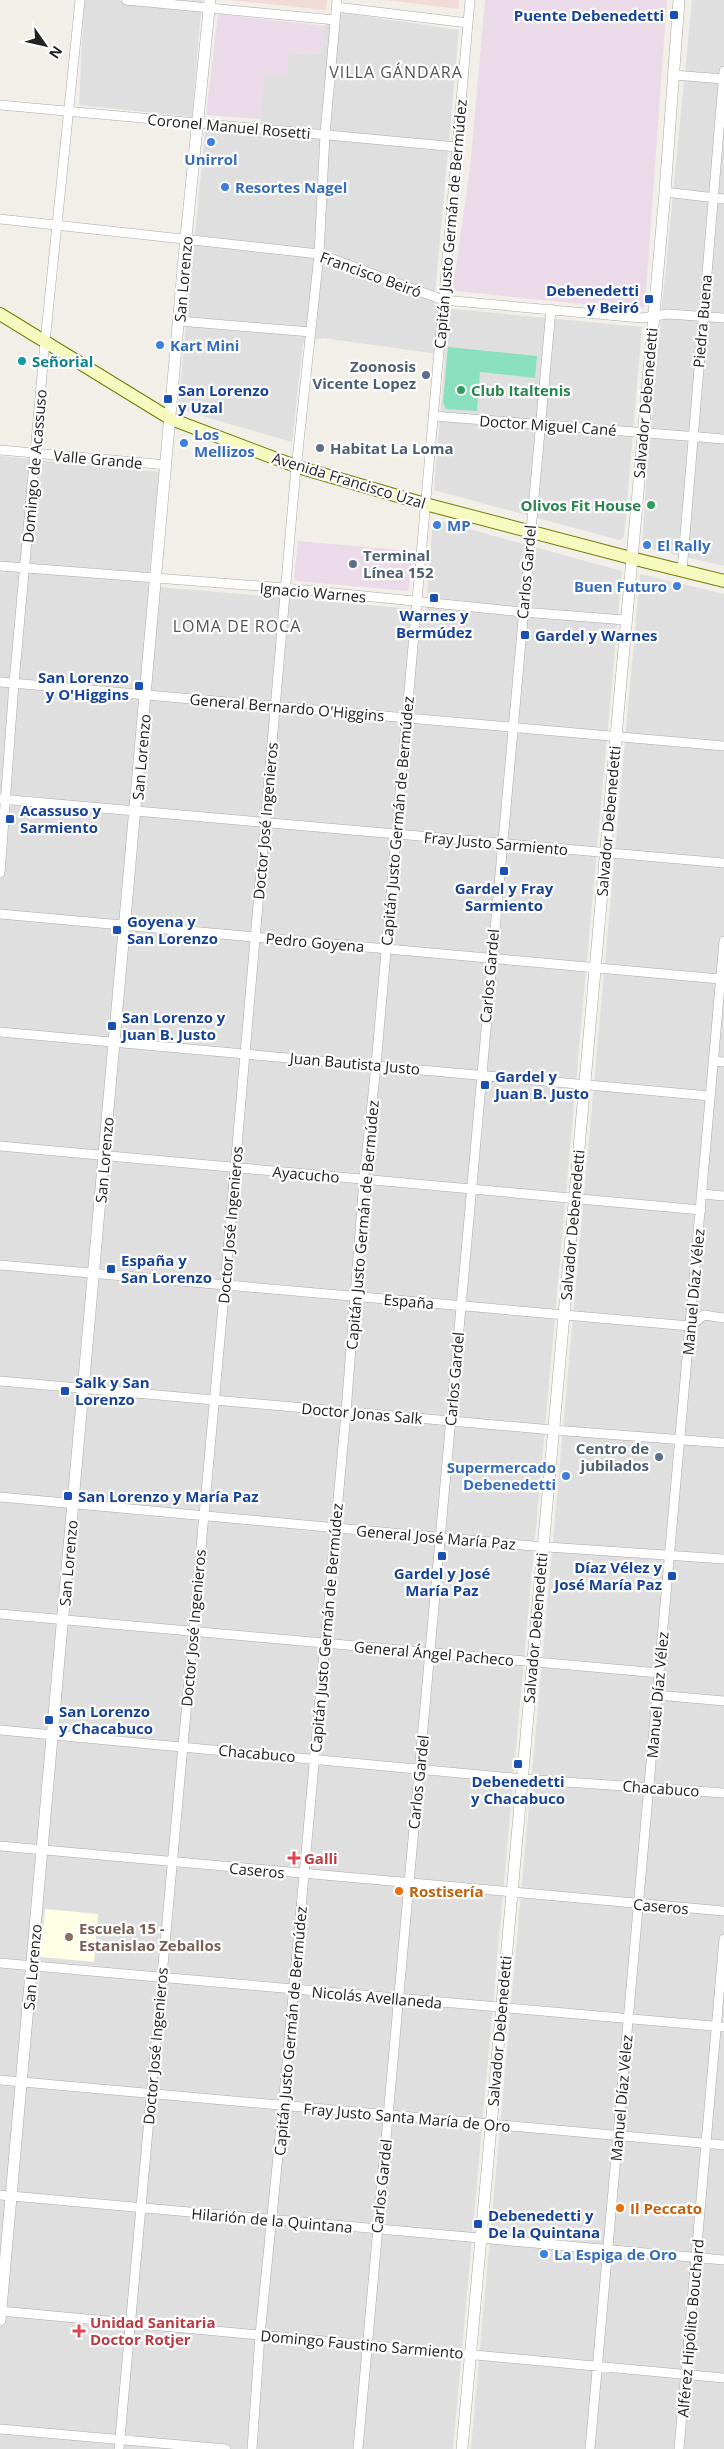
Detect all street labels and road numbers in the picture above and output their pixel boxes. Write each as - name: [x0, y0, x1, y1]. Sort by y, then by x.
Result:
- street label: Capitán Justo Germán de Bermúdez: [429, 98, 471, 350]
- street label: Coronel Manuel Rosetti: [147, 109, 311, 143]
- street label: San Lorenzo: [169, 235, 197, 323]
- street label: Francisco Beiró: [317, 246, 425, 302]
- street label: Piedra Buena: [688, 273, 716, 369]
- street label: Salvador Debenedetti: [628, 327, 662, 479]
- street label: Domingo de Acassuso: [17, 388, 51, 544]
- street label: Doctor Miguel Cané: [479, 410, 617, 440]
- street label: Valle Grande: [53, 445, 143, 473]
- street label: Avenida Francisco Uzal: [270, 447, 428, 513]
- street label: Carlos Gardel: [512, 524, 540, 620]
- street label: Ignacio Warnes: [259, 577, 367, 607]
- street label: General Bernardo O'Higgins: [189, 689, 385, 725]
- street label: Capitán Justo Germán de Bermúdez: [376, 695, 418, 947]
- street label: San Lorenzo: [127, 713, 155, 801]
- street label: Doctor José Ingenieros: [248, 742, 282, 900]
- street label: Salvador Debenedetti: [591, 745, 625, 897]
- street label: Fray Justo Sarmiento: [423, 827, 569, 859]
- street label: Pedro Goyena: [265, 928, 365, 956]
- street label: Carlos Gardel: [475, 928, 503, 1024]
- street label: Juan Bautista Justo: [287, 1047, 421, 1079]
- street label: Capitán Justo Germán de Bermúdez: [341, 1099, 383, 1351]
- street label: San Lorenzo: [90, 1116, 118, 1204]
- street label: Doctor José Ingenieros: [213, 1146, 247, 1304]
- street label: Salvador Debenedetti: [555, 1149, 589, 1301]
- street label: Ayacucho: [272, 1161, 340, 1187]
- street label: Manuel Díaz Vélez: [678, 1228, 708, 1356]
- street label: España: [383, 1289, 435, 1313]
- street label: Carlos Gardel: [440, 1331, 468, 1427]
- street label: Doctor Jonas Salk: [301, 1398, 423, 1428]
- street label: Capitán Justo Germán de Bermúdez: [305, 1502, 347, 1754]
- street label: San Lorenzo: [54, 1519, 82, 1607]
- street label: General José María Paz: [355, 1520, 517, 1554]
- street label: Doctor José Ingenieros: [176, 1549, 210, 1707]
- street label: Salvador Debenedetti: [518, 1552, 552, 1704]
- street label: Manuel Díaz Vélez: [642, 1631, 672, 1759]
- street label: General Ángel Pacheco: [353, 1636, 515, 1670]
- street label: Carlos Gardel: [403, 1734, 433, 1830]
- street label: Chacabuco: [218, 1740, 296, 1766]
- street label: Chacabuco: [622, 1775, 700, 1801]
- street label: Caseros: [228, 1858, 286, 1882]
- street label: Caseros: [632, 1894, 690, 1918]
- street label: Capitán Justo Germán de Bermúdez: [269, 1905, 311, 2157]
- street label: San Lorenzo: [18, 1923, 46, 2011]
- street label: Salvador Debenedetti: [482, 1955, 516, 2107]
- street label: Doctor José Ingenieros: [138, 1967, 172, 2125]
- street label: Nicolás Avellaneda: [311, 1981, 443, 2013]
- street label: Manuel Díaz Vélez: [606, 2034, 636, 2162]
- street label: Fray Justo Santa María de Oro: [303, 2098, 511, 2136]
- street label: Carlos Gardel: [366, 2138, 396, 2234]
- street label: Hilarión de la Quintana: [191, 2203, 353, 2237]
- street label: Alférez Hipólito Bouchard: [672, 2238, 708, 2418]
- street label: Domingo Faustino Sarmiento: [260, 2325, 464, 2363]

